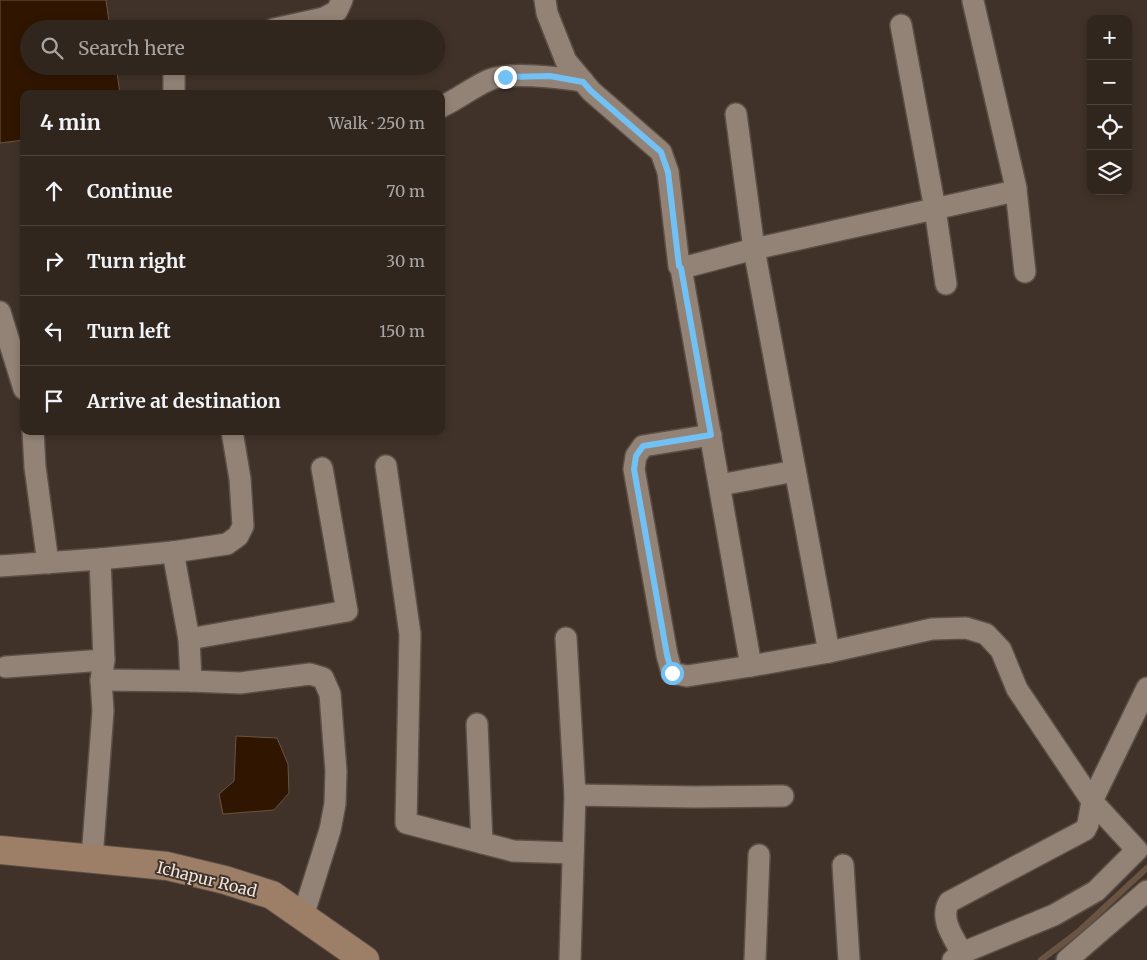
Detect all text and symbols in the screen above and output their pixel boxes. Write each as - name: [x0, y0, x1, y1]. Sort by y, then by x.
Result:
- map controls: [1087, 15, 1132, 195]
- button: +: [1087, 15, 1132, 60]
- search box: [20, 20, 445, 75]
- icon: search: [38, 34, 66, 62]
- text: Search here: [78, 36, 185, 60]
- button: −: [1087, 60, 1132, 105]
- route end: [494, 66, 517, 89]
- button: locate: [1087, 105, 1132, 150]
- text: 4 min: [40, 109, 101, 136]
- text: Walk · 250 m: [329, 113, 425, 133]
- button: layers: [1087, 150, 1132, 195]
- icon: ahead: [40, 177, 68, 205]
- text: Continue: [87, 179, 173, 203]
- text: 70 m: [386, 181, 425, 201]
- icon: right: [40, 247, 68, 275]
- text: Turn right: [87, 249, 186, 273]
- text: 30 m: [386, 251, 425, 271]
- icon: left: [40, 317, 68, 345]
- text: Turn left: [87, 319, 171, 343]
- text: 150 m: [379, 321, 425, 341]
- icon: arrive: [40, 387, 68, 415]
- text: Arrive at destination: [87, 389, 281, 413]
- route start: [661, 662, 684, 685]
- street label: Ichapur Road: [155, 857, 259, 901]

